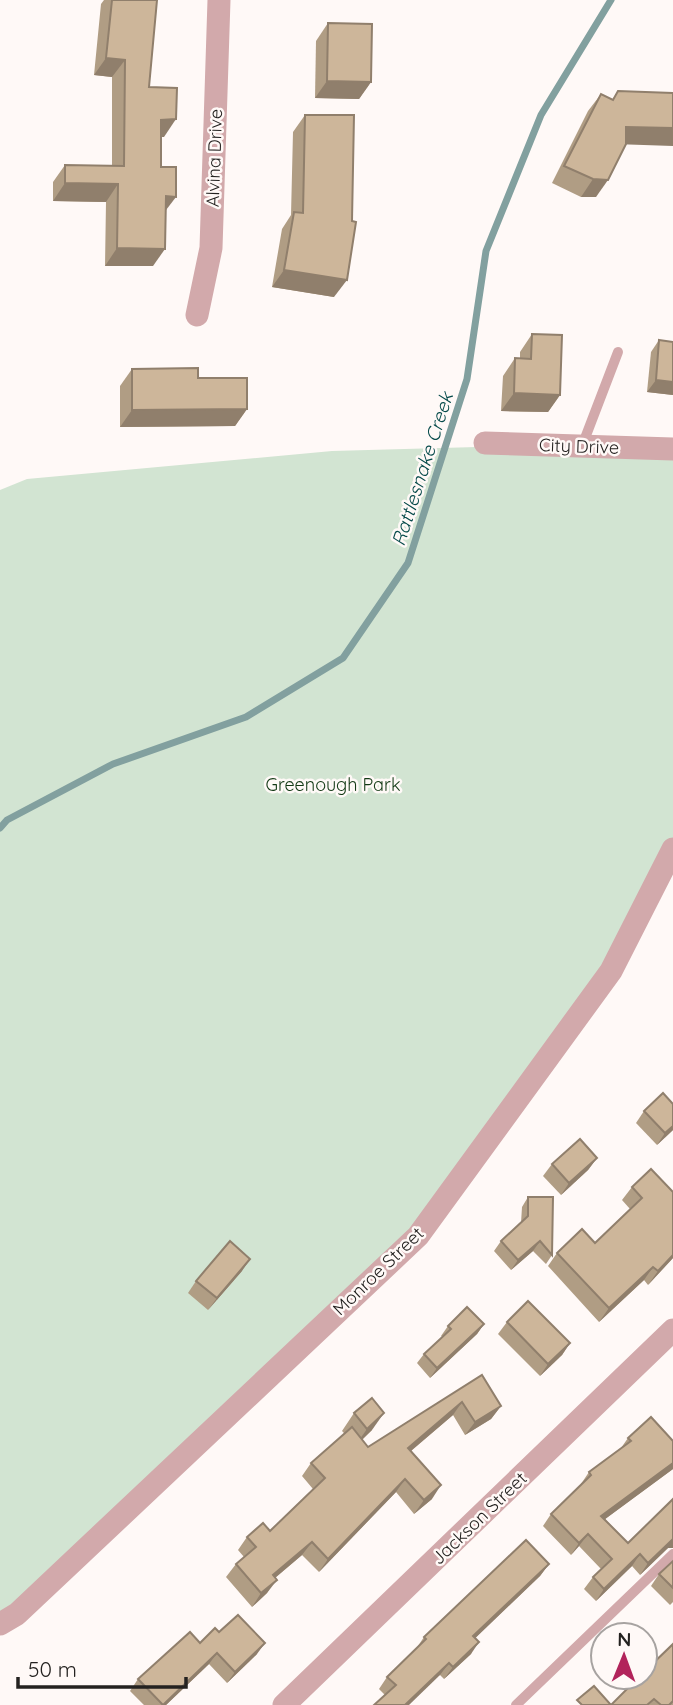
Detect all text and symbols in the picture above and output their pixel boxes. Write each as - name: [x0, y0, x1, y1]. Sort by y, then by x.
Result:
- street label: Alvina Drive: [201, 108, 227, 208]
- water label: Rattlesnake Creek: [386, 387, 459, 549]
- street label: City Drive: [539, 433, 619, 459]
- park label: Greenough Park: [265, 773, 401, 796]
- street label: Monroe Street: [328, 1222, 428, 1320]
- street label: Jackson Street: [426, 1467, 532, 1569]
- north arrow: [589, 1621, 659, 1691]
- text: N: [617, 1627, 631, 1651]
- scale bar: [18, 1646, 186, 1690]
- text: 50 m: [28, 1656, 77, 1682]

